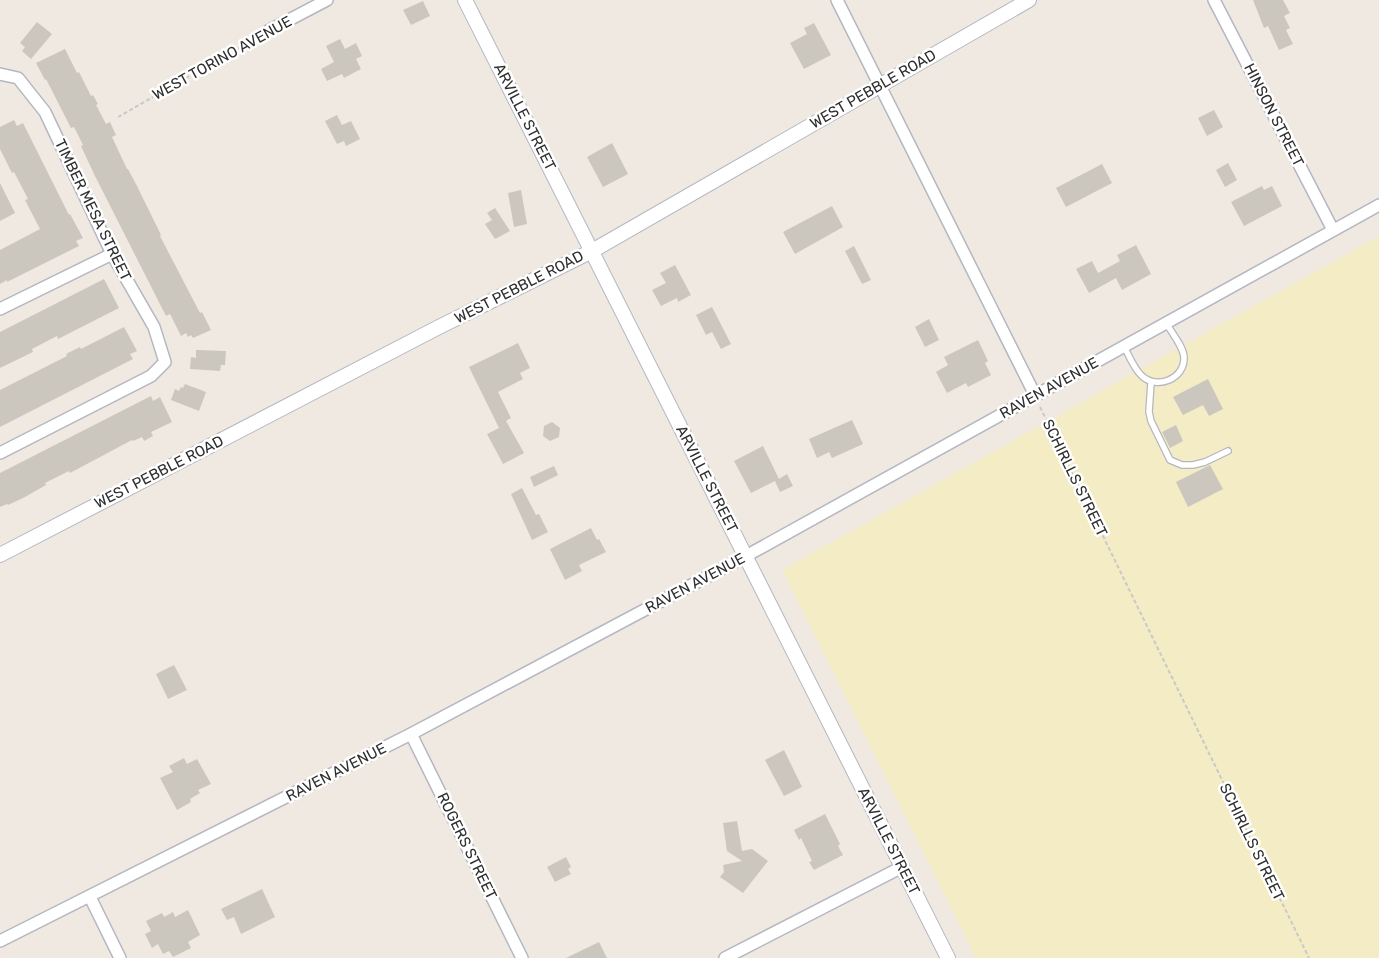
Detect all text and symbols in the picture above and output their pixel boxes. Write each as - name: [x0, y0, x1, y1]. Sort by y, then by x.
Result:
- street label: WEST TORINO AVENUE: [149, 12, 295, 104]
- street label: WEST PEBBLE ROAD: [807, 46, 939, 132]
- street label: ARVILLE STREET: [490, 60, 560, 174]
- street label: HINSON STREET: [1240, 60, 1308, 170]
- street label: TIMBER MESA STREET: [51, 136, 135, 284]
- street label: WEST PEBBLE ROAD: [451, 247, 587, 327]
- street label: RAVEN AVENUE: [997, 353, 1101, 423]
- street label: SCHIRLLS STREET: [1039, 416, 1111, 540]
- street label: ARVILLE STREET: [672, 422, 742, 536]
- street label: WEST PEBBLE ROAD: [91, 432, 227, 512]
- street label: RAVEN AVENUE: [642, 549, 748, 617]
- street label: RAVEN AVENUE: [283, 739, 389, 805]
- street label: SCHIRLLS STREET: [1216, 780, 1288, 904]
- street label: ARVILLE STREET: [854, 784, 924, 898]
- street label: ROGERS STREET: [433, 790, 501, 903]

